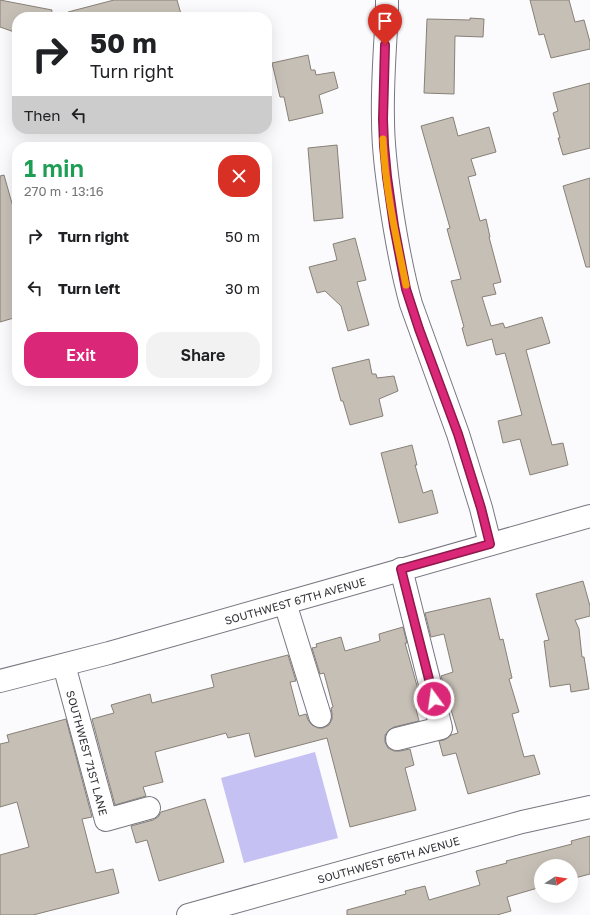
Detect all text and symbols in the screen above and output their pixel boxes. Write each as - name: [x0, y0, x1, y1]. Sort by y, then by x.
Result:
- pin: [368, 4, 402, 45]
- icon: arrive: [374, 10, 396, 32]
- text: 50 m: [90, 26, 157, 59]
- icon: right: [24, 28, 76, 80]
- text: Turn right: [90, 60, 174, 82]
- icon: left: [68, 104, 90, 126]
- text: Then: [24, 106, 60, 124]
- text: 1 min: [24, 153, 84, 182]
- button: close: [218, 155, 260, 197]
- text: 270 m · 13:16: [24, 183, 104, 199]
- icon: right: [24, 225, 46, 247]
- text: Turn right: [58, 227, 129, 245]
- text: 50 m: [225, 227, 260, 245]
- icon: left: [24, 277, 46, 299]
- text: Turn left: [58, 279, 120, 297]
- text: 30 m: [225, 279, 260, 297]
- button: Exit: [24, 332, 138, 378]
- button: Share: [146, 332, 260, 378]
- street label: SOUTHWEST 67TH AVENUE: [223, 574, 367, 626]
- position arrow: [413, 678, 455, 720]
- street label: SOUTHWEST 71ST LANE: [65, 689, 111, 817]
- street label: SOUTHWEST 66TH AVENUE: [316, 833, 461, 885]
- north arrow: [534, 859, 578, 903]
- map controls: [534, 859, 578, 903]

